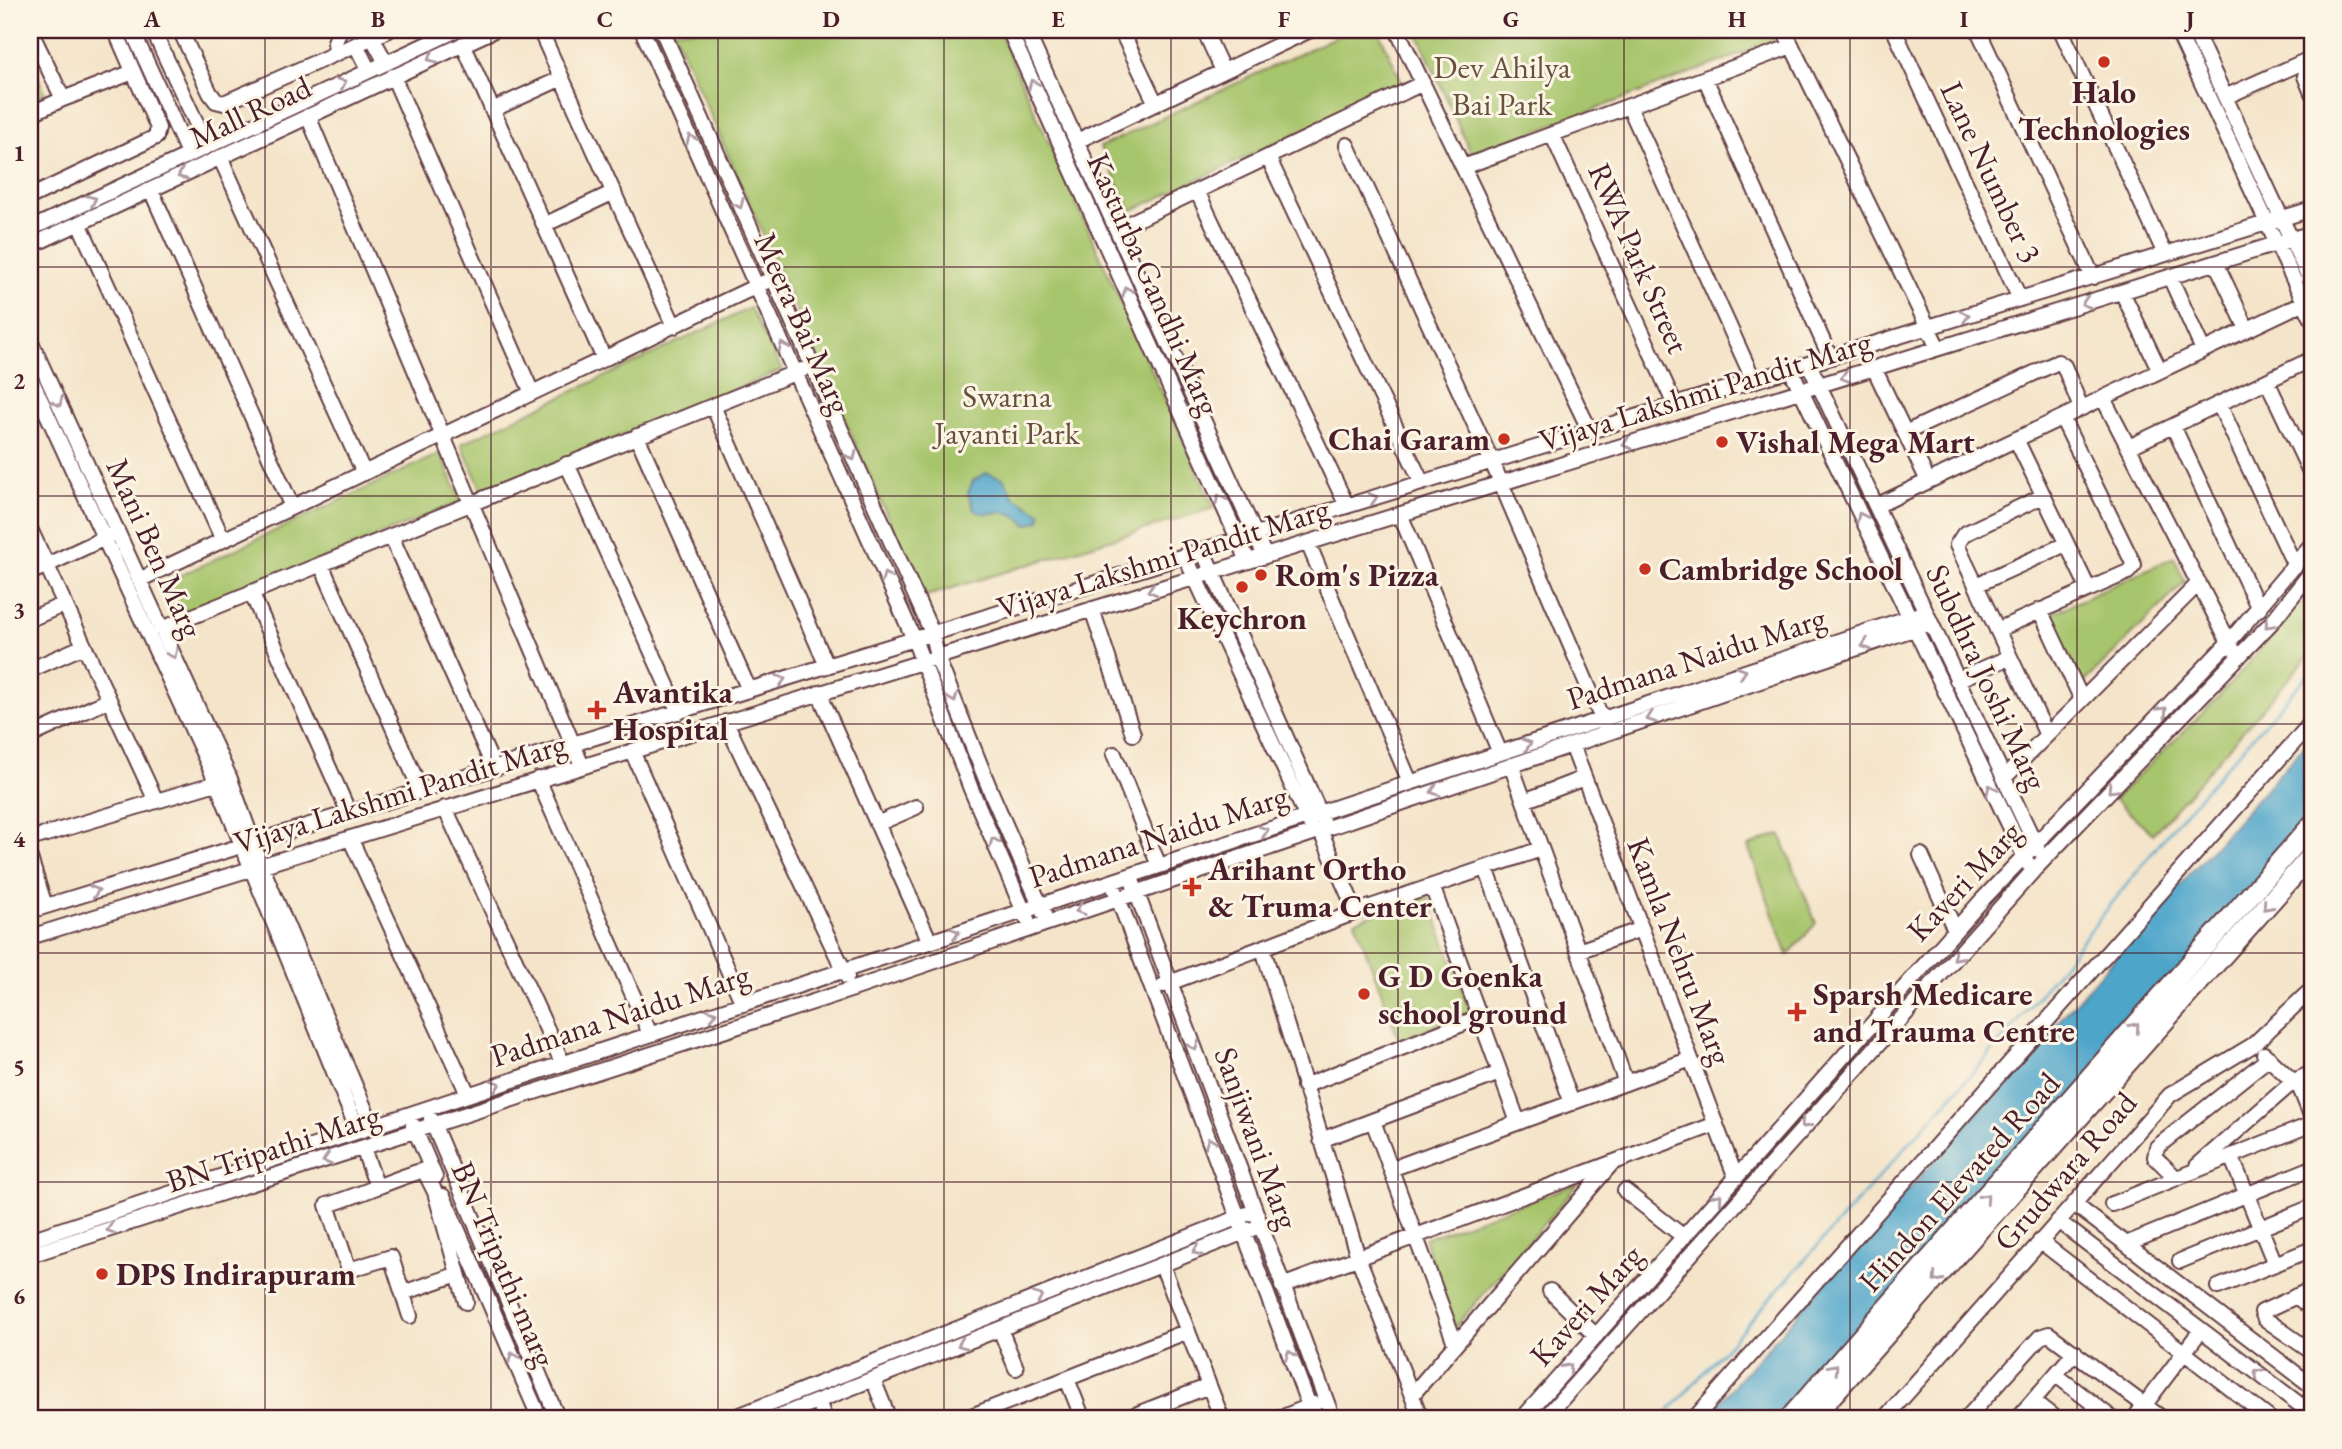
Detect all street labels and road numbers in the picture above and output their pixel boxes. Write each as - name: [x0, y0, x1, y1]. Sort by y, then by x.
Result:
- street label: Mall Road: [182, 65, 318, 158]
- street label: Lane Number 3: [1931, 74, 2051, 270]
- street label: Kasturba Gandhi Marg: [1077, 146, 1231, 423]
- street label: RWA Park Street: [1578, 156, 1700, 360]
- street label: Meera Bai Marg: [744, 226, 862, 421]
- street label: Vijaya Lakshmi Pandit Marg: [1534, 320, 1877, 462]
- street label: Mani Ben Marg: [97, 452, 214, 645]
- street label: Vijaya Lakshmi Pandit Marg: [992, 487, 1335, 629]
- street label: Subdhra Joshi Marg: [1916, 558, 2058, 797]
- street label: Padmana Naidu Marg: [1561, 596, 1832, 720]
- street label: Vijaya Lakshmi Pandit Marg: [229, 722, 572, 864]
- street label: Padmana Naidu Marg: [1023, 774, 1294, 898]
- street label: Kaveri Marg: [1897, 811, 2031, 950]
- street label: Kamla Nehru Marg: [1617, 831, 1743, 1072]
- street label: Padmana Naidu Marg: [485, 953, 756, 1077]
- street label: Sanjiwani Marg: [1205, 1041, 1310, 1236]
- street label: Hindon Elevated Road: [1849, 1062, 2070, 1301]
- street label: Grudwara Road: [1984, 1082, 2146, 1260]
- street label: BN Tripathi Marg: [161, 1093, 386, 1202]
- street label: BN Tripathi marg: [442, 1155, 567, 1374]
- street label: Kaveri Marg: [1520, 1234, 1653, 1375]

